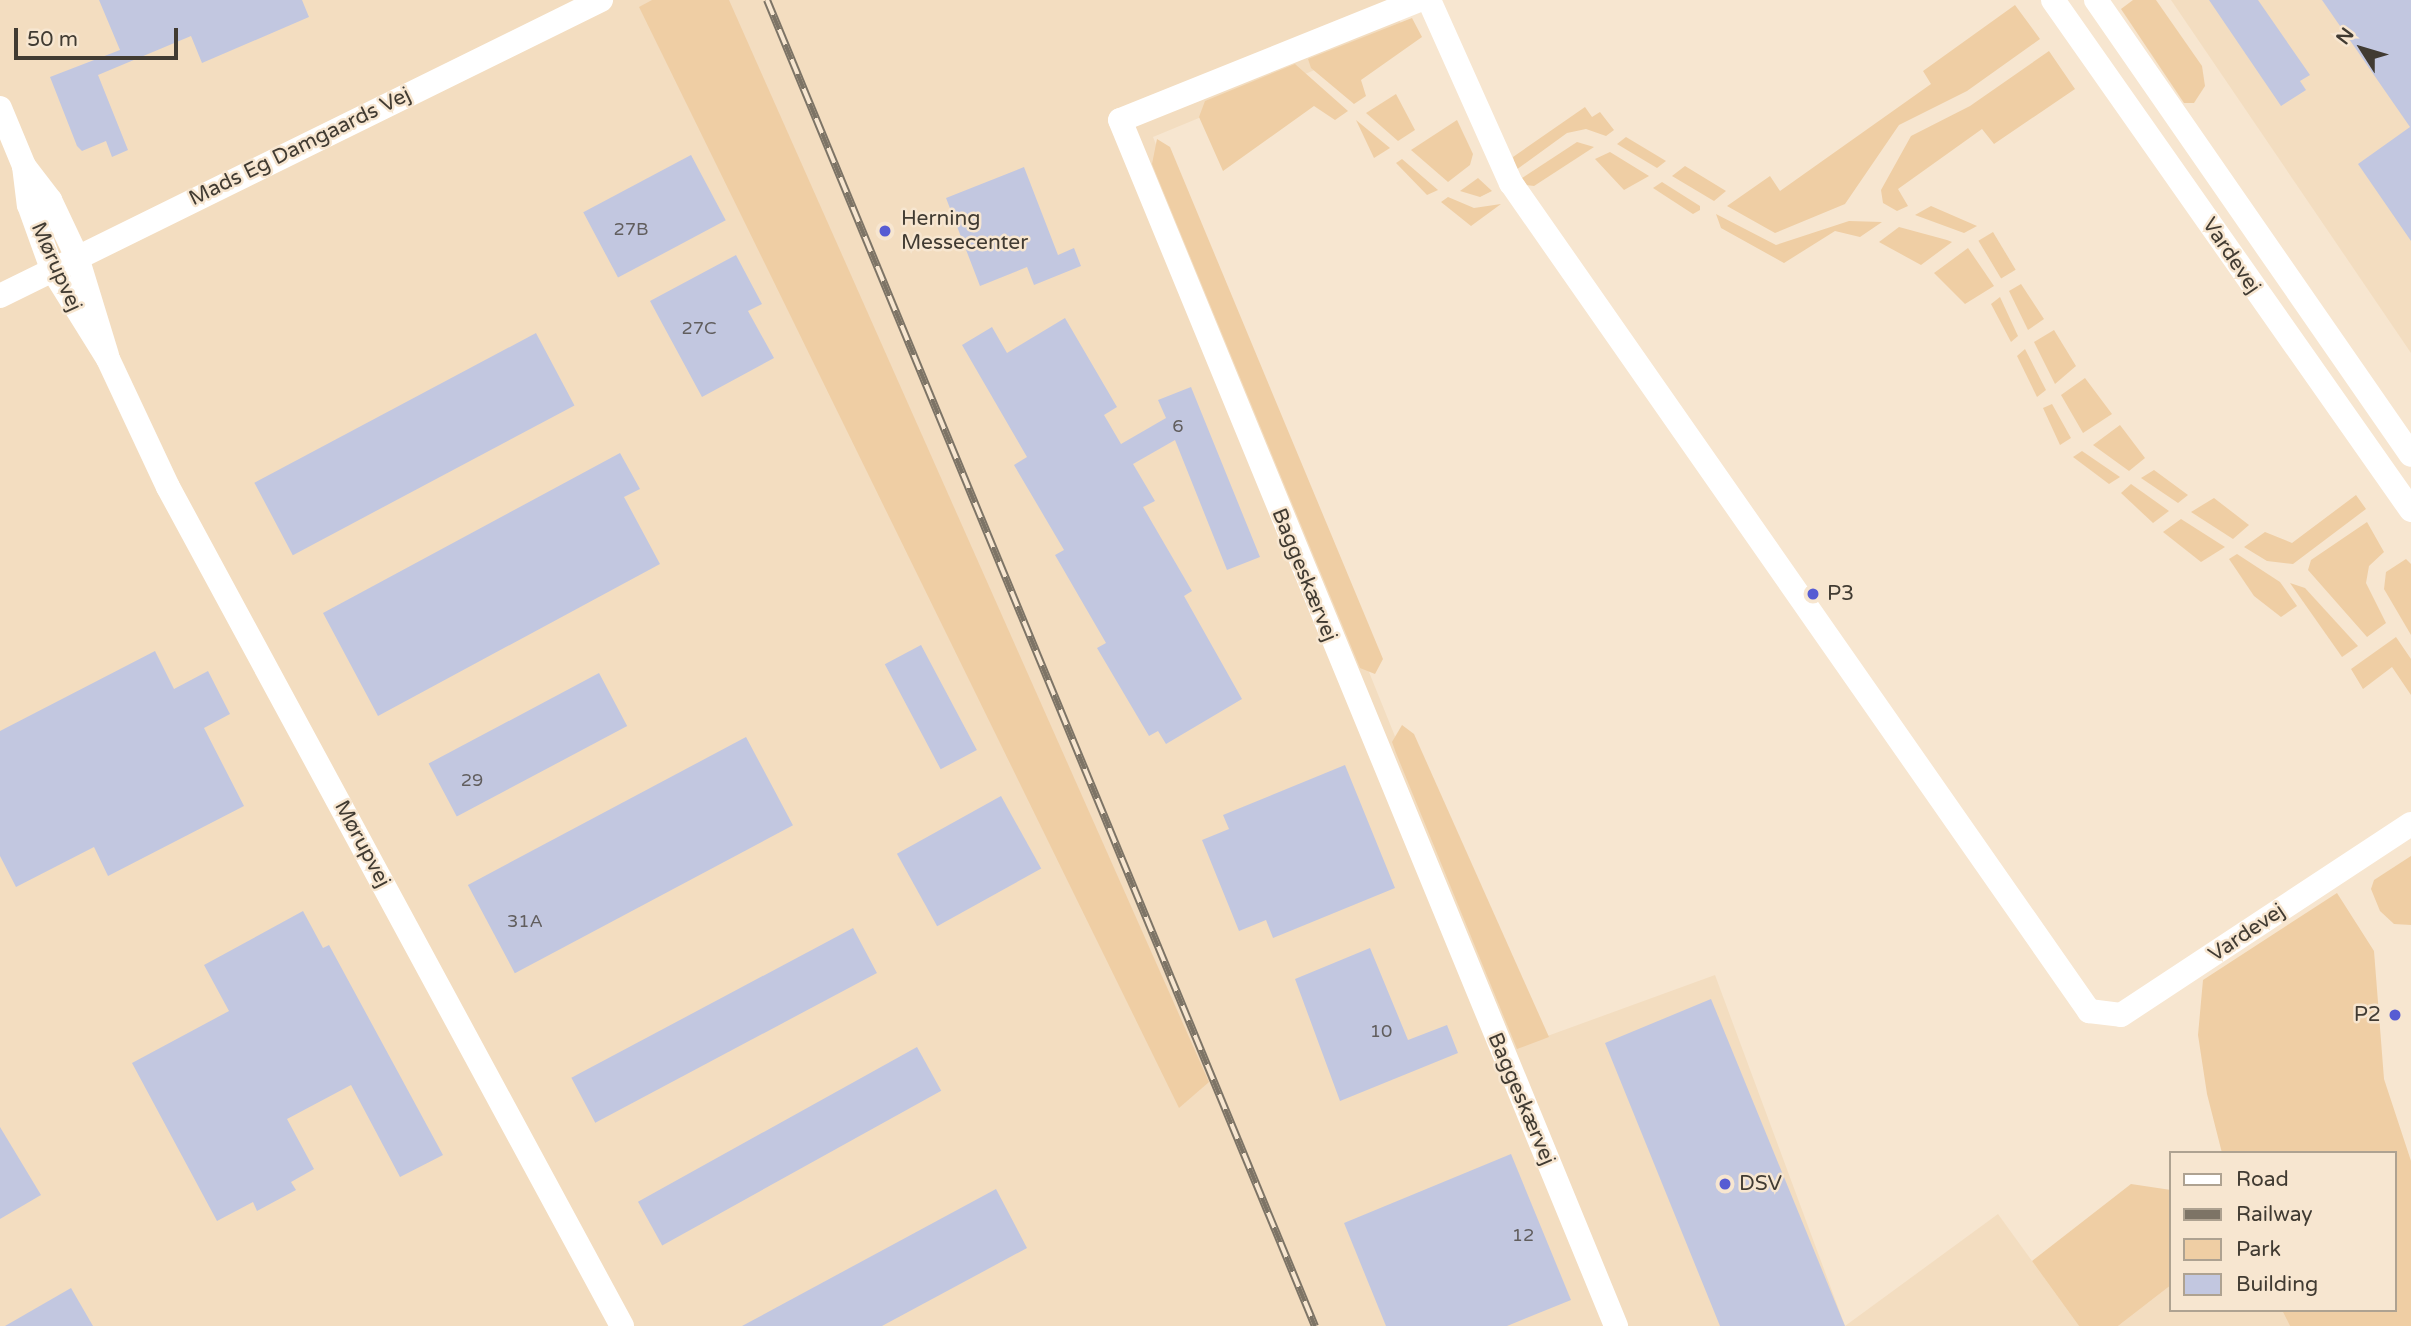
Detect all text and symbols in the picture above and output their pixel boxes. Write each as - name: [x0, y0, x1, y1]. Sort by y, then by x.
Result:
- scale bar: [18, 14, 182, 58]
- north arrow: [2327, 14, 2397, 84]
- text: N: [2332, 24, 2359, 49]
- text: 50 m: [27, 27, 78, 52]
- street label: Mads Eg Damgaards Vej: [185, 82, 415, 212]
- place label: Herning Messecenter: [901, 206, 1028, 256]
- street label: Vardevej: [2196, 213, 2266, 299]
- house number: 27B: [613, 218, 649, 240]
- street label: Mørupvej: [25, 219, 87, 315]
- marker: Herning Messecenter: [875, 221, 895, 241]
- house number: 27C: [681, 317, 717, 339]
- house number: 6: [1172, 415, 1184, 437]
- street label: Baggeskærvej: [1266, 505, 1342, 645]
- place label: P3: [1827, 581, 1854, 607]
- marker: P3: [1805, 586, 1821, 602]
- house number: 29: [461, 769, 483, 791]
- street label: Mørupvej: [329, 796, 395, 892]
- street label: Vardevej: [2204, 898, 2290, 968]
- house number: 31A: [507, 910, 543, 932]
- place label: P2: [2354, 1002, 2381, 1028]
- marker: P2: [2387, 1007, 2403, 1023]
- house number: 10: [1370, 1020, 1392, 1042]
- street label: Baggeskærvej: [1482, 1029, 1560, 1169]
- legend: [2170, 1151, 2397, 1312]
- text: Road: [2236, 1167, 2289, 1192]
- place label: DSV: [1739, 1171, 1782, 1197]
- marker: DSV: [1717, 1176, 1733, 1192]
- text: Railway: [2236, 1202, 2313, 1227]
- house number: 12: [1512, 1224, 1534, 1246]
- text: Park: [2236, 1237, 2281, 1262]
- text: Building: [2236, 1272, 2318, 1297]

